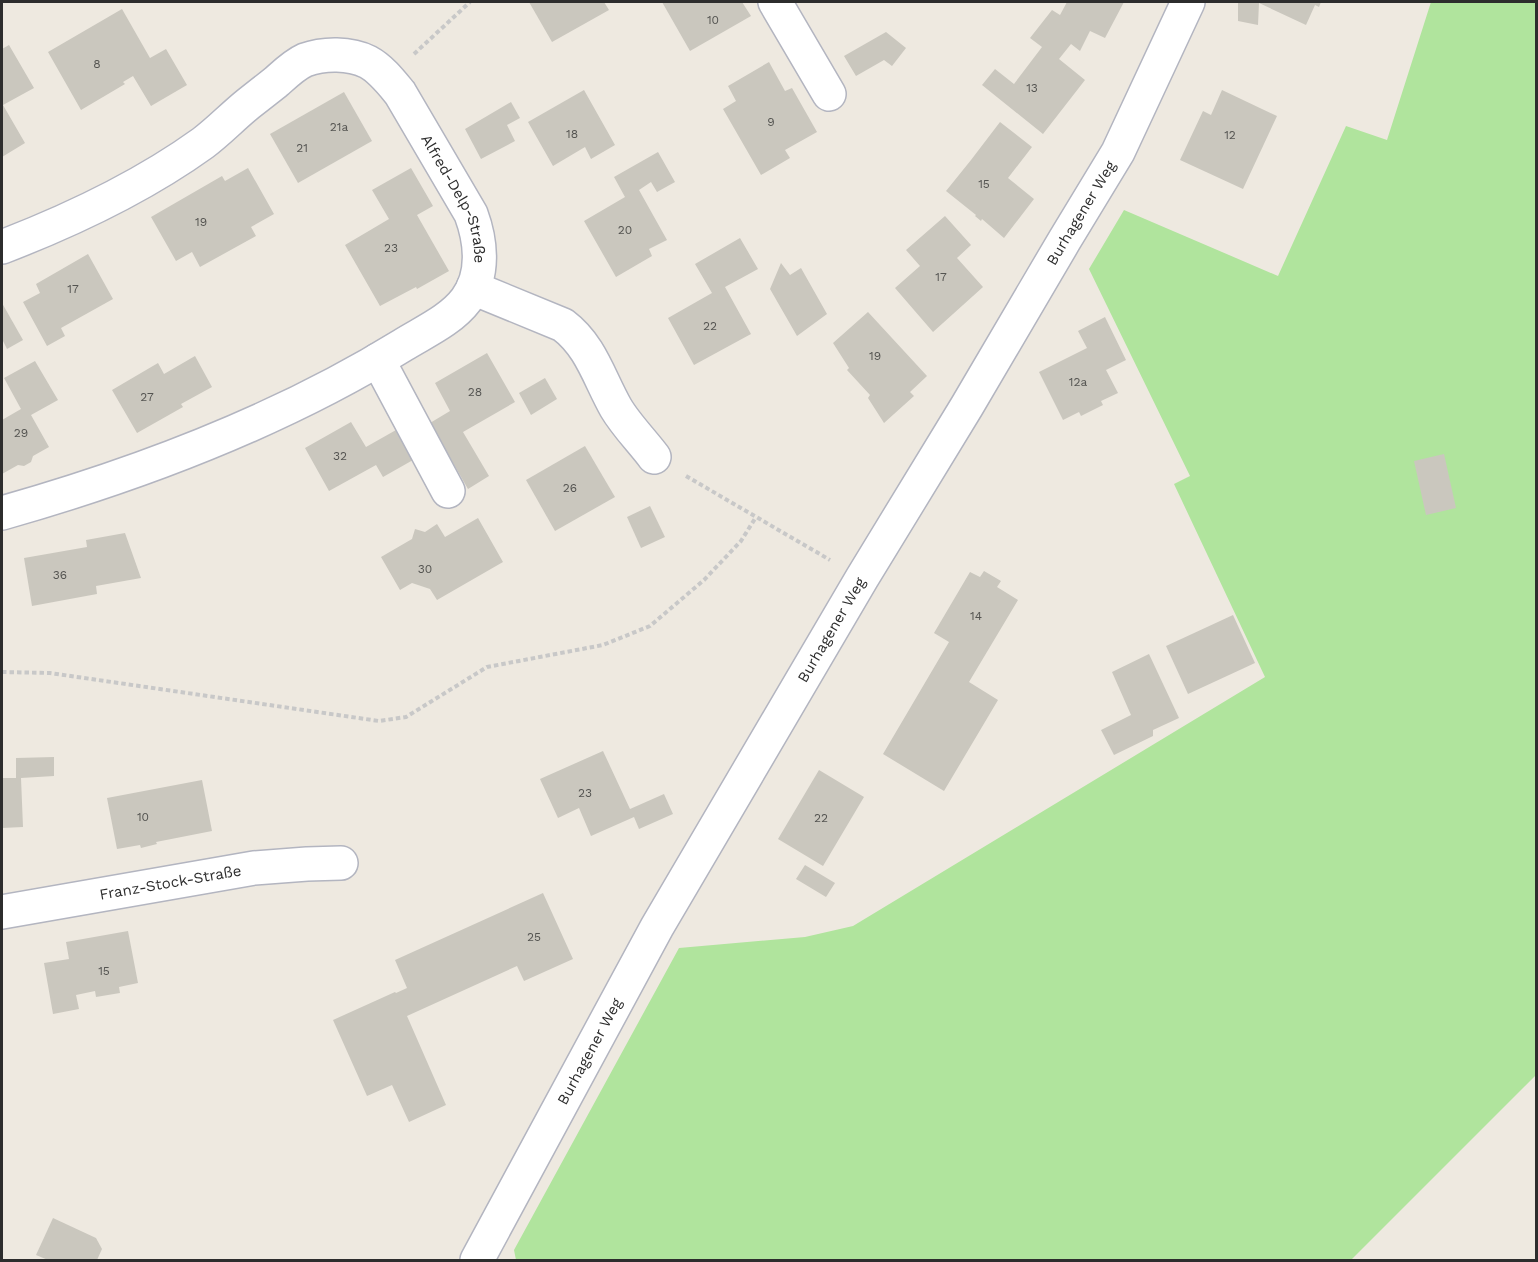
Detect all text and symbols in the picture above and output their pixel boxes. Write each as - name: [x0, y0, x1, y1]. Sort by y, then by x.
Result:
- house number: 10: [707, 13, 719, 27]
- house number: 8: [93, 57, 101, 71]
- house number: 13: [1026, 81, 1038, 95]
- house number: 9: [767, 115, 775, 129]
- house number: 21a: [330, 120, 348, 134]
- house number: 18: [566, 127, 578, 141]
- house number: 12: [1224, 128, 1236, 142]
- street label: Alfred-Delp-Straße: [417, 131, 488, 263]
- house number: 21: [296, 141, 308, 155]
- street label: Burhagener Weg: [1043, 158, 1119, 268]
- house number: 15: [978, 177, 990, 191]
- house number: 19: [195, 215, 207, 229]
- house number: 20: [618, 223, 632, 237]
- house number: 23: [384, 241, 398, 255]
- house number: 17: [935, 270, 947, 284]
- house number: 17: [67, 282, 79, 296]
- house number: 22: [703, 319, 717, 333]
- house number: 19: [869, 349, 881, 363]
- house number: 12a: [1069, 375, 1087, 389]
- house number: 28: [468, 385, 482, 399]
- house number: 27: [140, 390, 154, 404]
- house number: 29: [14, 426, 28, 440]
- house number: 32: [333, 449, 347, 463]
- house number: 26: [563, 481, 577, 495]
- house number: 30: [418, 562, 432, 576]
- house number: 36: [53, 568, 67, 582]
- street label: Burhagener Weg: [794, 574, 869, 686]
- house number: 14: [970, 609, 982, 623]
- house number: 23: [578, 786, 592, 800]
- house number: 10: [137, 810, 149, 824]
- house number: 22: [814, 811, 828, 825]
- street label: Franz-Stock-Straße: [98, 861, 243, 904]
- house number: 25: [527, 930, 541, 944]
- house number: 15: [98, 964, 110, 978]
- street label: Burhagener Weg: [554, 995, 626, 1108]

